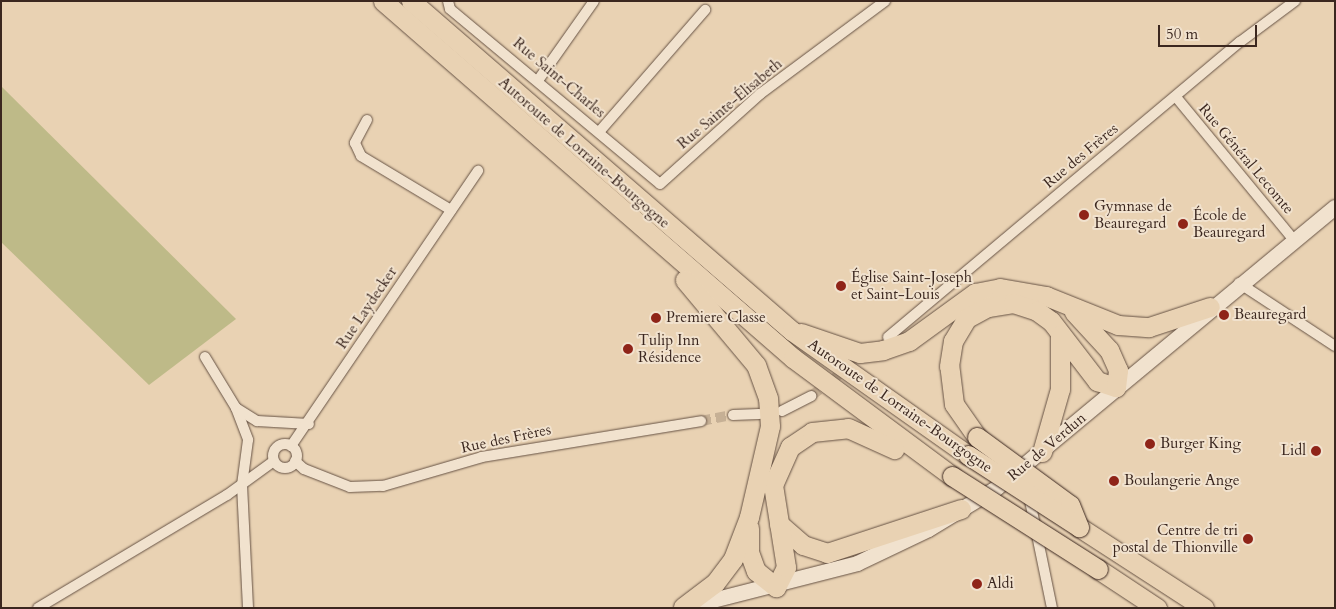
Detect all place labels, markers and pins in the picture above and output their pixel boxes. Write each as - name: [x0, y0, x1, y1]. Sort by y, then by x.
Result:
- place label: Gymnase de Beauregard: [1094, 197, 1172, 232]
- place label: École de Beauregard: [1193, 206, 1265, 241]
- marker: Gymnase de Beauregard: [1078, 209, 1090, 221]
- marker: École de Beauregard: [1177, 218, 1189, 230]
- place label: Église Saint-Joseph et Saint-Louis: [851, 268, 972, 303]
- marker: Église Saint-Joseph et Saint-Louis: [835, 280, 847, 292]
- place label: Beauregard: [1234, 306, 1306, 324]
- place label: Premiere Classe: [666, 309, 766, 327]
- marker: Beauregard: [1218, 309, 1230, 321]
- marker: Premiere Classe: [650, 312, 662, 324]
- place label: Tulip Inn Résidence: [638, 331, 701, 366]
- marker: Tulip Inn Résidence: [622, 343, 634, 355]
- place label: Burger King: [1160, 435, 1241, 453]
- marker: Burger King: [1144, 438, 1156, 450]
- place label: Lidl: [1281, 442, 1306, 460]
- marker: Lidl: [1310, 445, 1322, 457]
- place label: Boulangerie Ange: [1124, 472, 1240, 490]
- marker: Boulangerie Ange: [1108, 475, 1120, 487]
- place label: Centre de tri postal de Thionville: [1113, 521, 1238, 556]
- marker: Centre de tri postal de Thionville: [1242, 533, 1254, 545]
- place label: Aldi: [987, 575, 1014, 593]
- marker: Aldi: [971, 578, 983, 590]

